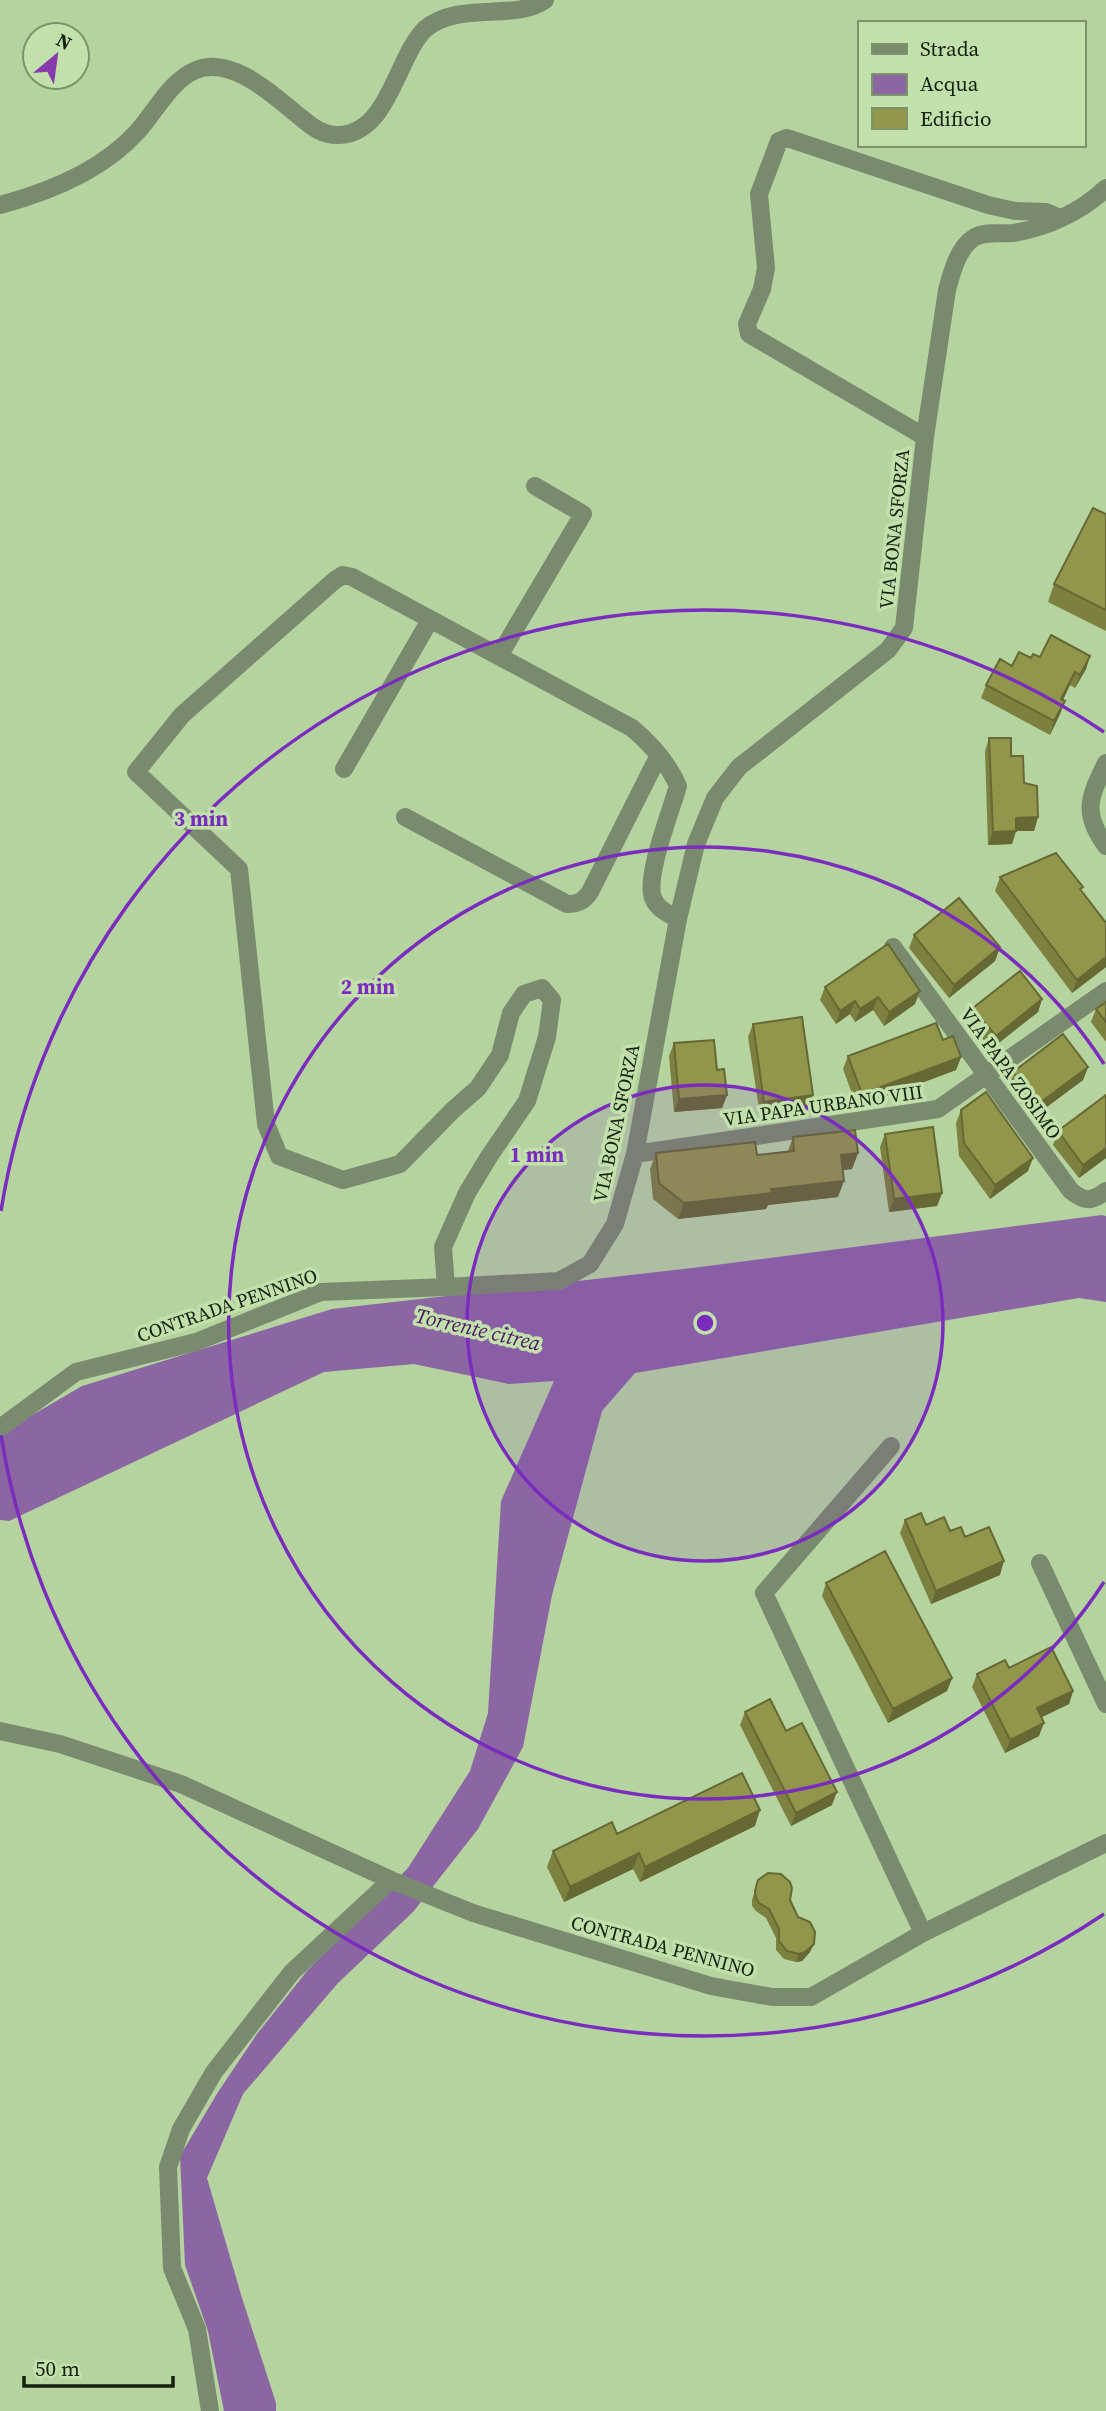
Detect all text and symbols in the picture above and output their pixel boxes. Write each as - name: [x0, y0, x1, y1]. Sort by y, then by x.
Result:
- north arrow: [21, 21, 91, 91]
- legend: [858, 21, 1085, 147]
- text: N: [52, 26, 77, 56]
- text: Strada: [920, 34, 979, 63]
- text: Acqua: [920, 69, 979, 98]
- text: Edificio: [920, 104, 992, 133]
- street label: VIA BONA SFORZA: [873, 447, 915, 610]
- text: 3 min: [174, 804, 228, 833]
- text: 2 min: [341, 972, 395, 1001]
- street label: VIA PAPA ZOSIMO: [954, 1002, 1068, 1144]
- street label: VIA BONA SFORZA: [587, 1041, 646, 1204]
- street label: VIA PAPA URBANO VIII: [722, 1078, 924, 1132]
- text: 1 min: [510, 1140, 564, 1169]
- street label: CONTRADA PENNINO: [133, 1262, 321, 1348]
- water label: Torrente citrea: [413, 1301, 543, 1357]
- centre of rings: [693, 1311, 717, 1335]
- street label: CONTRADA PENNINO: [568, 1909, 758, 1983]
- scale bar: [24, 2344, 173, 2388]
- text: 50 m: [35, 2354, 80, 2383]

